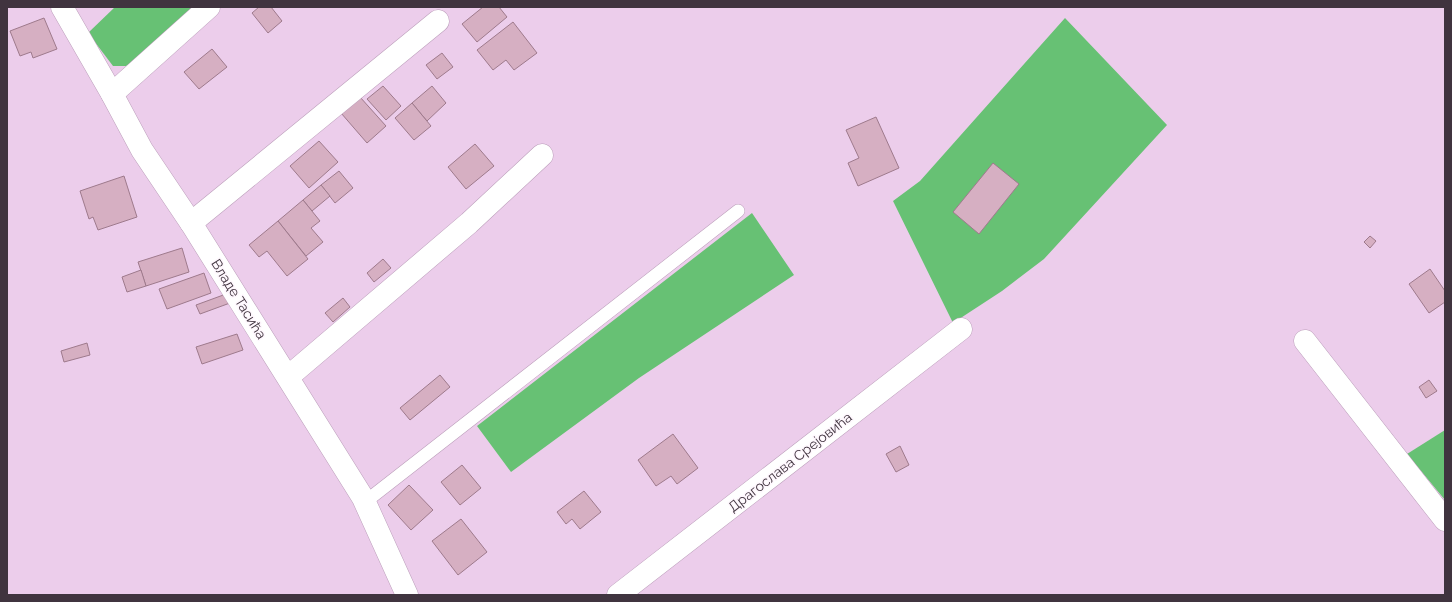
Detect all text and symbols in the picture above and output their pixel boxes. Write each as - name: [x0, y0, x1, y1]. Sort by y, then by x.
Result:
- street label: Владе Тасића: [208, 256, 270, 342]
- street label: Драгослава Срејовића: [725, 409, 855, 515]

